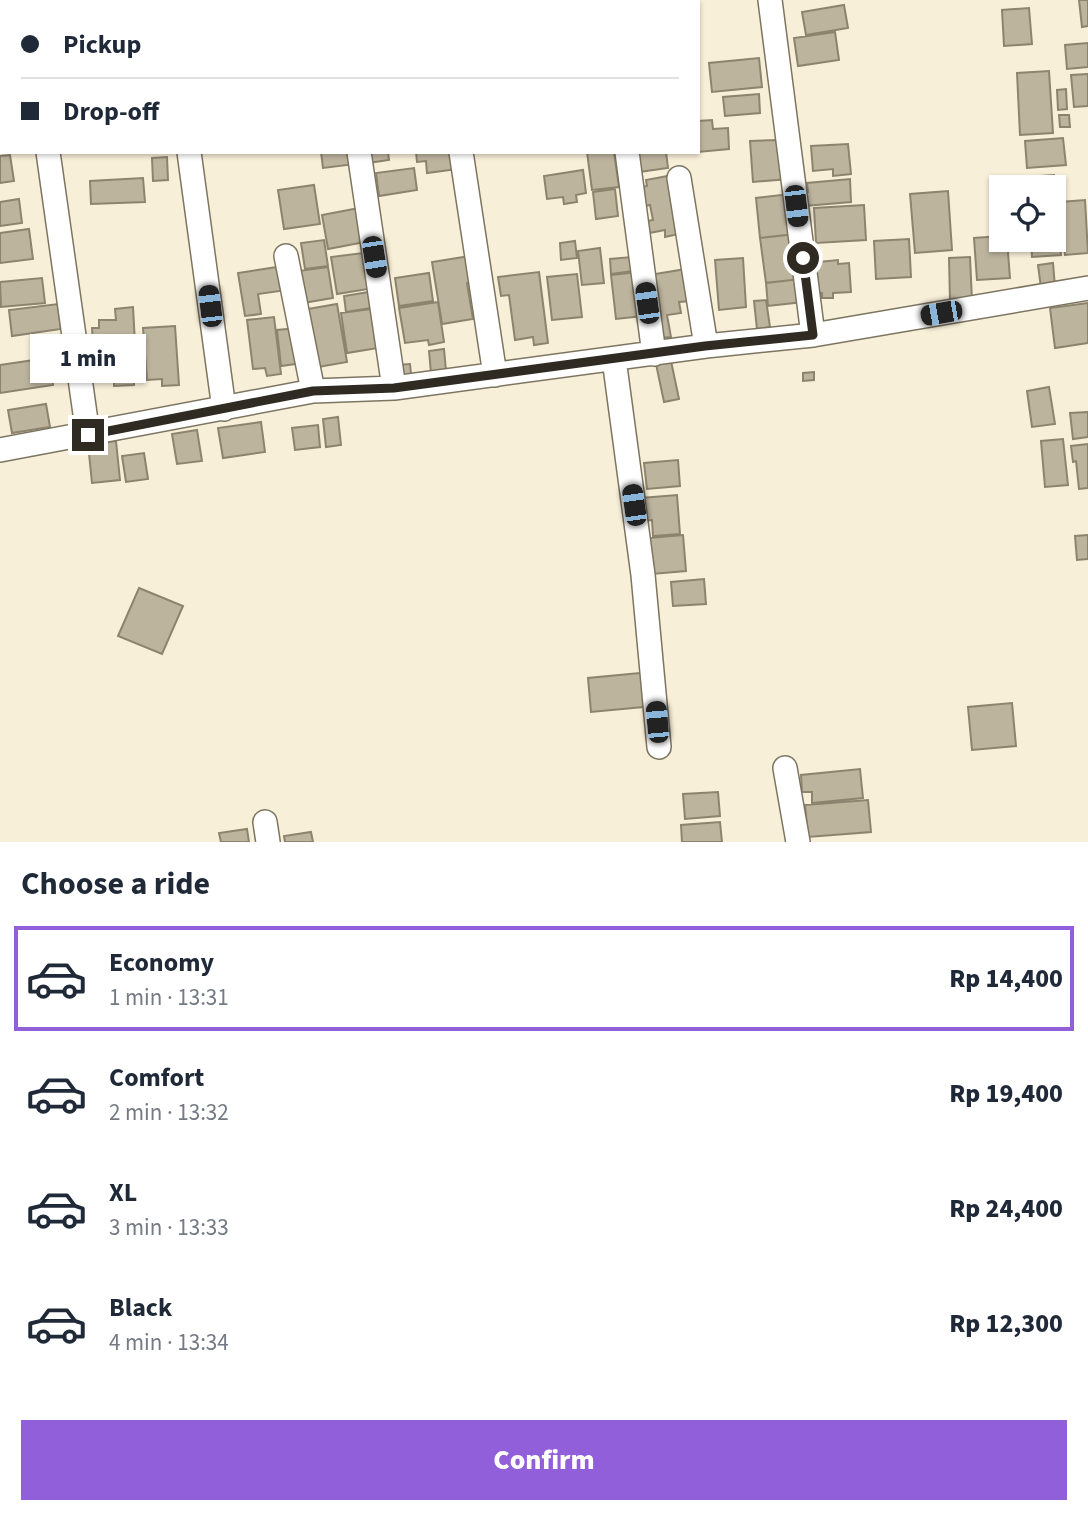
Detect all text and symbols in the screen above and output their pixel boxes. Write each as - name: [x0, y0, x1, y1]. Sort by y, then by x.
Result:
- text: Pickup: [63, 26, 141, 63]
- text: Drop-off: [63, 93, 159, 130]
- map controls: [989, 175, 1066, 252]
- button: locate: [989, 175, 1066, 252]
- car: [784, 184, 809, 228]
- car: [361, 235, 388, 279]
- route start: [787, 242, 819, 274]
- car: [634, 281, 661, 325]
- car: [198, 284, 223, 328]
- car: [919, 299, 964, 327]
- callout: 1 min: [30, 334, 146, 382]
- text: 1 min: [60, 342, 116, 375]
- route end: [72, 419, 104, 451]
- car: [621, 483, 648, 527]
- car: [645, 700, 670, 744]
- text: Choose a ride: [21, 861, 210, 907]
- text: Economy: [109, 944, 214, 981]
- icon: car: [25, 947, 88, 1010]
- text: Rp 14,400: [949, 960, 1063, 997]
- text: 1 min · 13:31: [109, 981, 229, 1014]
- text: Comfort: [109, 1059, 204, 1096]
- icon: car: [25, 1062, 88, 1125]
- text: Rp 19,400: [949, 1075, 1063, 1112]
- text: 2 min · 13:32: [109, 1096, 229, 1129]
- text: XL: [109, 1174, 137, 1211]
- icon: car: [25, 1177, 88, 1240]
- text: Rp 24,400: [949, 1190, 1063, 1227]
- text: 3 min · 13:33: [109, 1211, 229, 1244]
- text: Black: [109, 1289, 172, 1326]
- icon: car: [25, 1292, 88, 1355]
- text: Rp 12,300: [949, 1305, 1063, 1342]
- text: 4 min · 13:34: [109, 1326, 229, 1359]
- button: Confirm: [21, 1420, 1067, 1500]

